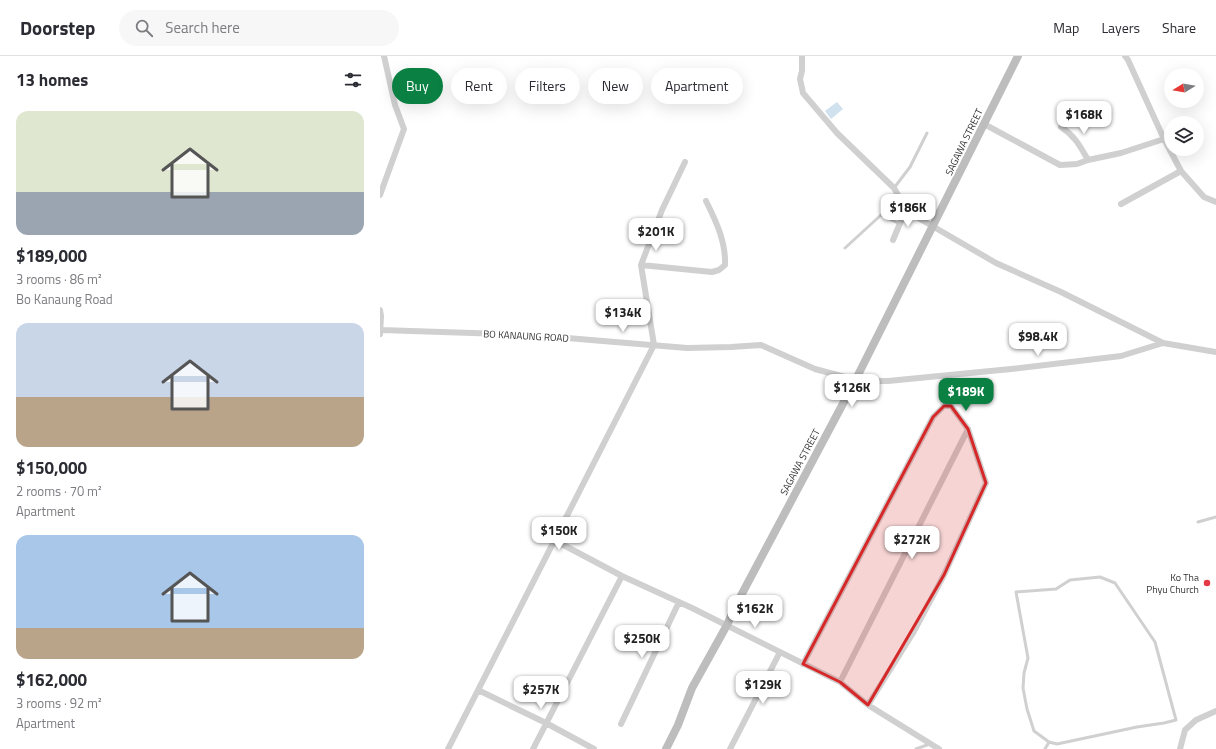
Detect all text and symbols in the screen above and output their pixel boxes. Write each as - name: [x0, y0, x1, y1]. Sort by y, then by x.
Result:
- search box: [119, 10, 399, 46]
- text: Doorstep: [20, 13, 95, 42]
- text: Search here: [165, 16, 240, 39]
- icon: search: [133, 17, 155, 39]
- text: Map: [1053, 17, 1079, 38]
- text: Layers: [1101, 17, 1140, 38]
- text: Share: [1162, 17, 1196, 38]
- text: 13 homes: [16, 67, 88, 93]
- chip: Buy: [392, 68, 443, 104]
- chip: Rent: [451, 68, 507, 104]
- chip: Filters: [515, 68, 580, 104]
- chip: New: [588, 68, 643, 104]
- chip: Apartment: [651, 68, 743, 104]
- north arrow: [1164, 68, 1204, 108]
- map controls: [1164, 68, 1204, 156]
- icon: filters: [342, 69, 364, 91]
- pin: $168K: [1056, 101, 1112, 135]
- text: $168K: [1066, 104, 1102, 124]
- street label: SAGAWA STREET: [941, 105, 987, 178]
- button: layers: [1164, 116, 1204, 156]
- icon: home: [154, 137, 226, 209]
- pin: $186K: [880, 194, 936, 228]
- text: $186K: [890, 197, 926, 217]
- pin: $201K: [628, 218, 684, 252]
- text: $201K: [638, 221, 674, 241]
- text: $189,000: [16, 243, 87, 269]
- text: 3 rooms · 86 m²: [16, 269, 102, 289]
- text: Bo Kanaung Road: [16, 289, 113, 309]
- pin: $134K: [595, 299, 651, 333]
- text: $134K: [605, 302, 641, 322]
- pin: $98.4K: [1005, 323, 1071, 357]
- street label: BO KANAUNG ROAD: [483, 326, 569, 346]
- text: $98.4K: [1018, 326, 1058, 346]
- icon: home: [154, 349, 226, 421]
- pin: $126K: [824, 374, 880, 408]
- text: $126K: [834, 377, 870, 397]
- pin: $189K: [938, 378, 994, 412]
- text: $189K: [948, 381, 984, 401]
- street label: SAGAWA STREET: [776, 426, 824, 498]
- text: $150,000: [16, 455, 87, 481]
- text: 2 rooms · 70 m²: [16, 481, 102, 501]
- text: Apartment: [16, 501, 75, 521]
- pin: $150K: [531, 517, 587, 551]
- text: $150K: [541, 520, 577, 540]
- pin: $272K: [884, 526, 940, 560]
- text: $272K: [894, 529, 930, 549]
- icon: home: [154, 561, 226, 633]
- place label: Ko Tha Phyu Church: [1146, 570, 1199, 597]
- marker: Ko Tha Phyu Church: [1202, 578, 1212, 588]
- pin: $162K: [727, 595, 783, 629]
- text: $162K: [737, 598, 773, 618]
- pin: $250K: [614, 625, 670, 659]
- text: $250K: [624, 628, 660, 648]
- text: $162,000: [16, 667, 87, 693]
- pin: $129K: [735, 671, 791, 705]
- text: $129K: [745, 674, 781, 694]
- pin: $257K: [513, 676, 569, 710]
- text: $257K: [523, 679, 559, 699]
- text: 3 rooms · 92 m²: [16, 693, 102, 713]
- text: Apartment: [16, 713, 75, 733]

